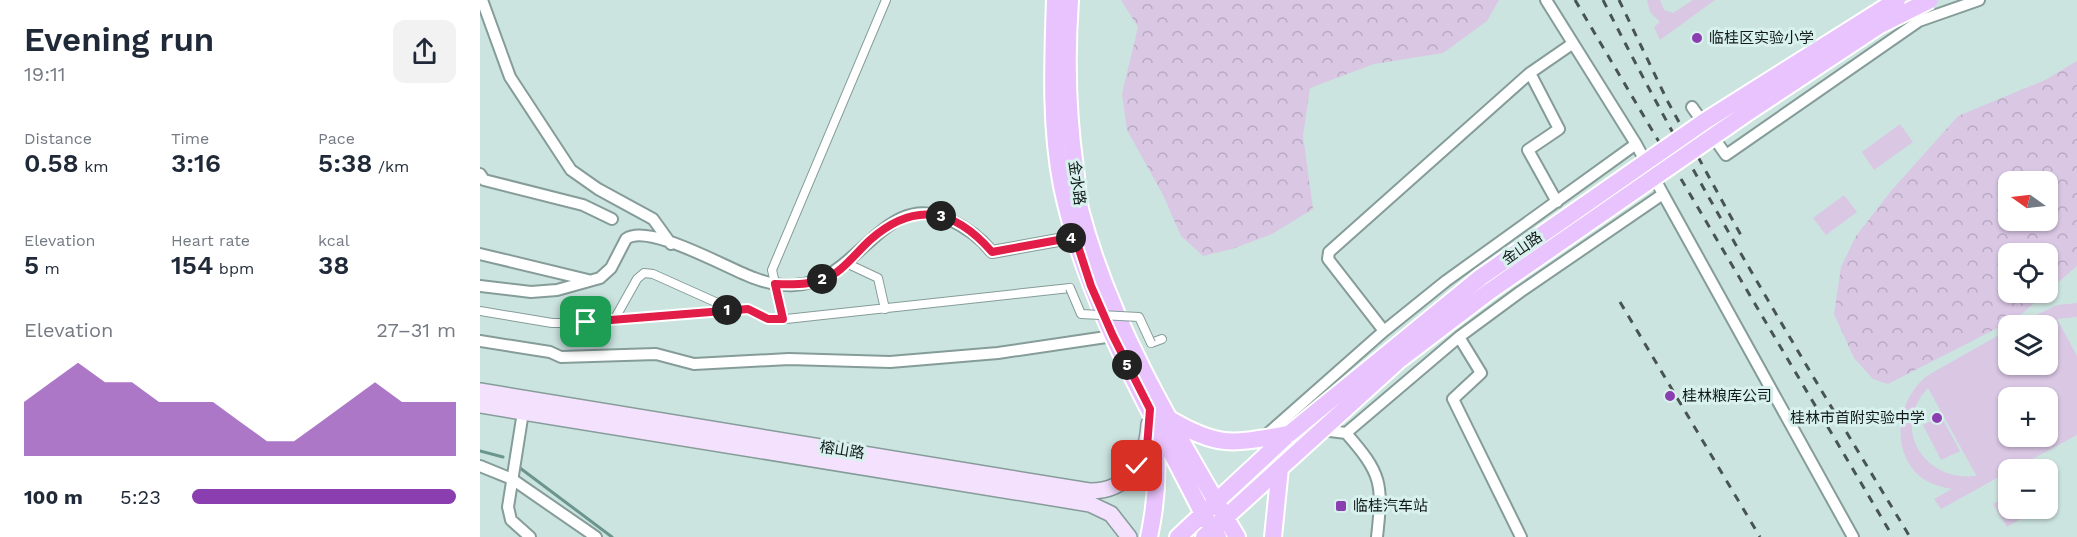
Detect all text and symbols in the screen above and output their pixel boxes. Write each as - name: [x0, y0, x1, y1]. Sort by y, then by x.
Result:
- text: Evening run: [24, 20, 214, 59]
- button: share: [393, 20, 456, 83]
- place label: 临桂区实验小学: [1709, 29, 1814, 47]
- marker: 临桂区实验小学: [1690, 31, 1704, 45]
- text: 19:11: [24, 62, 66, 86]
- text: Distance: [24, 129, 92, 148]
- text: Time: [171, 129, 209, 148]
- text: Pace: [318, 129, 355, 148]
- text: 0.58: [24, 148, 79, 178]
- text: 3:16: [171, 148, 221, 178]
- text: 5:38: [318, 148, 372, 178]
- text: km: [79, 157, 109, 176]
- text: /km: [372, 157, 409, 176]
- street label: 金水路: [1065, 159, 1089, 207]
- north arrow: [1998, 171, 2058, 231]
- map controls: [1998, 171, 2058, 519]
- pin: 3: [926, 201, 956, 231]
- text: 3: [936, 206, 946, 225]
- pin: 4: [1056, 223, 1086, 253]
- text: 4: [1066, 228, 1076, 247]
- street label: 金山路: [1498, 228, 1546, 268]
- text: Elevation: [24, 231, 95, 250]
- text: Heart rate: [171, 231, 250, 250]
- text: kcal: [318, 231, 350, 250]
- button: locate: [1998, 243, 2058, 303]
- text: 5: [24, 250, 39, 280]
- text: 154: [171, 250, 213, 280]
- text: 38: [318, 250, 350, 280]
- text: m: [39, 259, 60, 278]
- text: bpm: [213, 259, 254, 278]
- pin: 2: [807, 264, 837, 294]
- text: 2: [817, 269, 827, 288]
- pin: 1: [712, 295, 742, 325]
- pin: [560, 296, 611, 347]
- text: 1: [724, 300, 730, 319]
- icon: arrive: [569, 305, 602, 338]
- button: layers: [1998, 315, 2058, 375]
- text: Elevation: [24, 318, 113, 342]
- text: 27–31 m: [376, 318, 456, 342]
- pin: 5: [1112, 350, 1142, 380]
- text: 5: [1122, 355, 1132, 374]
- place label: 桂林粮库公司: [1682, 387, 1772, 405]
- button: +: [1998, 387, 2058, 447]
- marker: 桂林粮库公司: [1663, 389, 1677, 403]
- place label: 桂林市首附实验中学: [1790, 409, 1925, 427]
- marker: 桂林市首附实验中学: [1930, 411, 1944, 425]
- street label: 榕山路: [818, 438, 866, 462]
- pin: [1111, 440, 1162, 491]
- icon: check: [1120, 449, 1153, 482]
- button: −: [1998, 459, 2058, 519]
- text: 100 m: [24, 485, 83, 509]
- text: 5:23: [120, 485, 161, 509]
- place label: 临桂汽车站: [1353, 497, 1428, 515]
- marker: 临桂汽车站: [1334, 499, 1348, 513]

